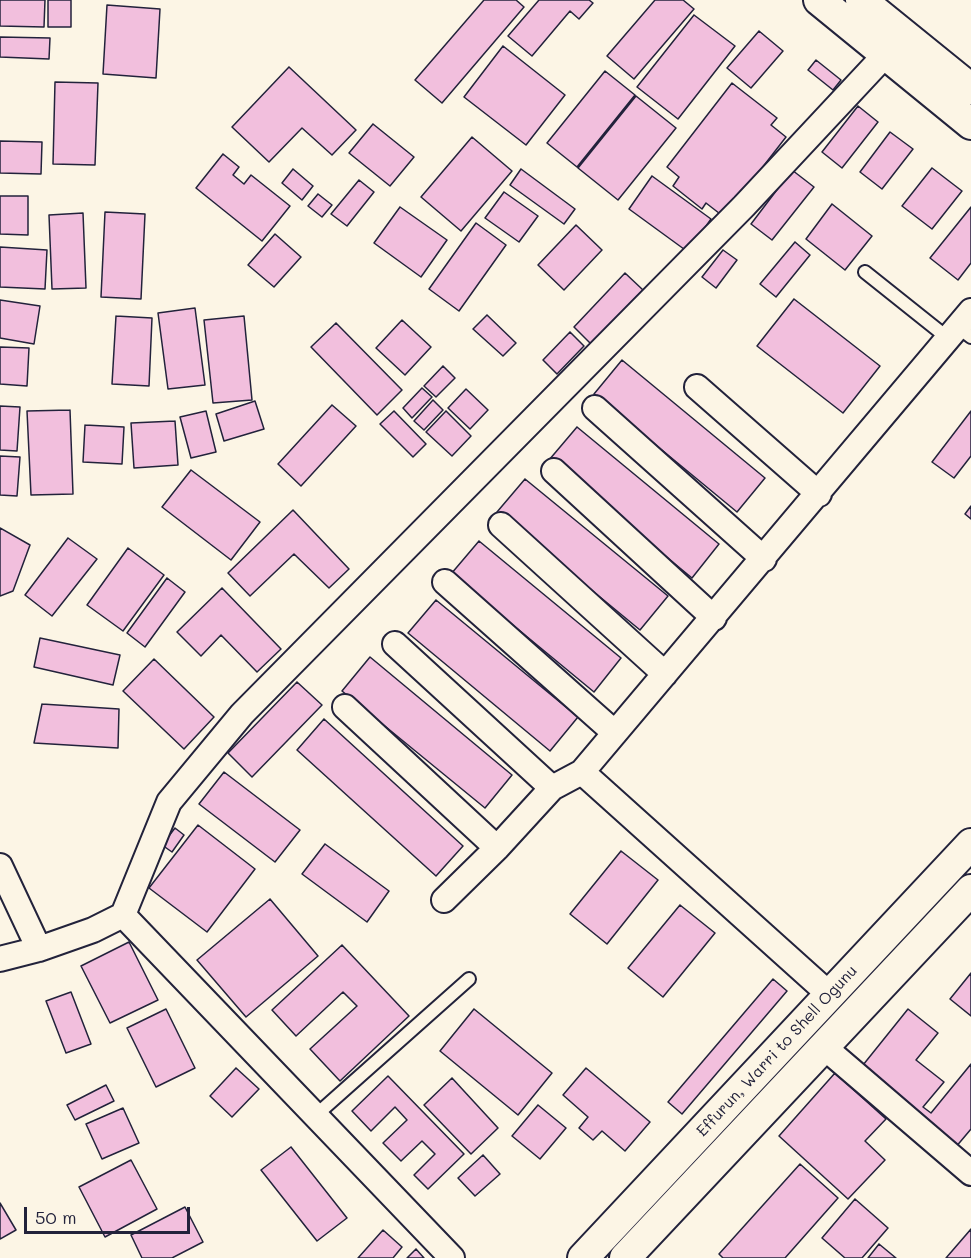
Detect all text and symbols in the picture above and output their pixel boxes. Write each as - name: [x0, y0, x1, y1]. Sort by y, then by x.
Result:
- street label: Effurun, Warri to Shell Ogunu: [693, 961, 861, 1141]
- scale bar: [27, 1195, 194, 1233]
- text: 50 m: [35, 1205, 77, 1229]

